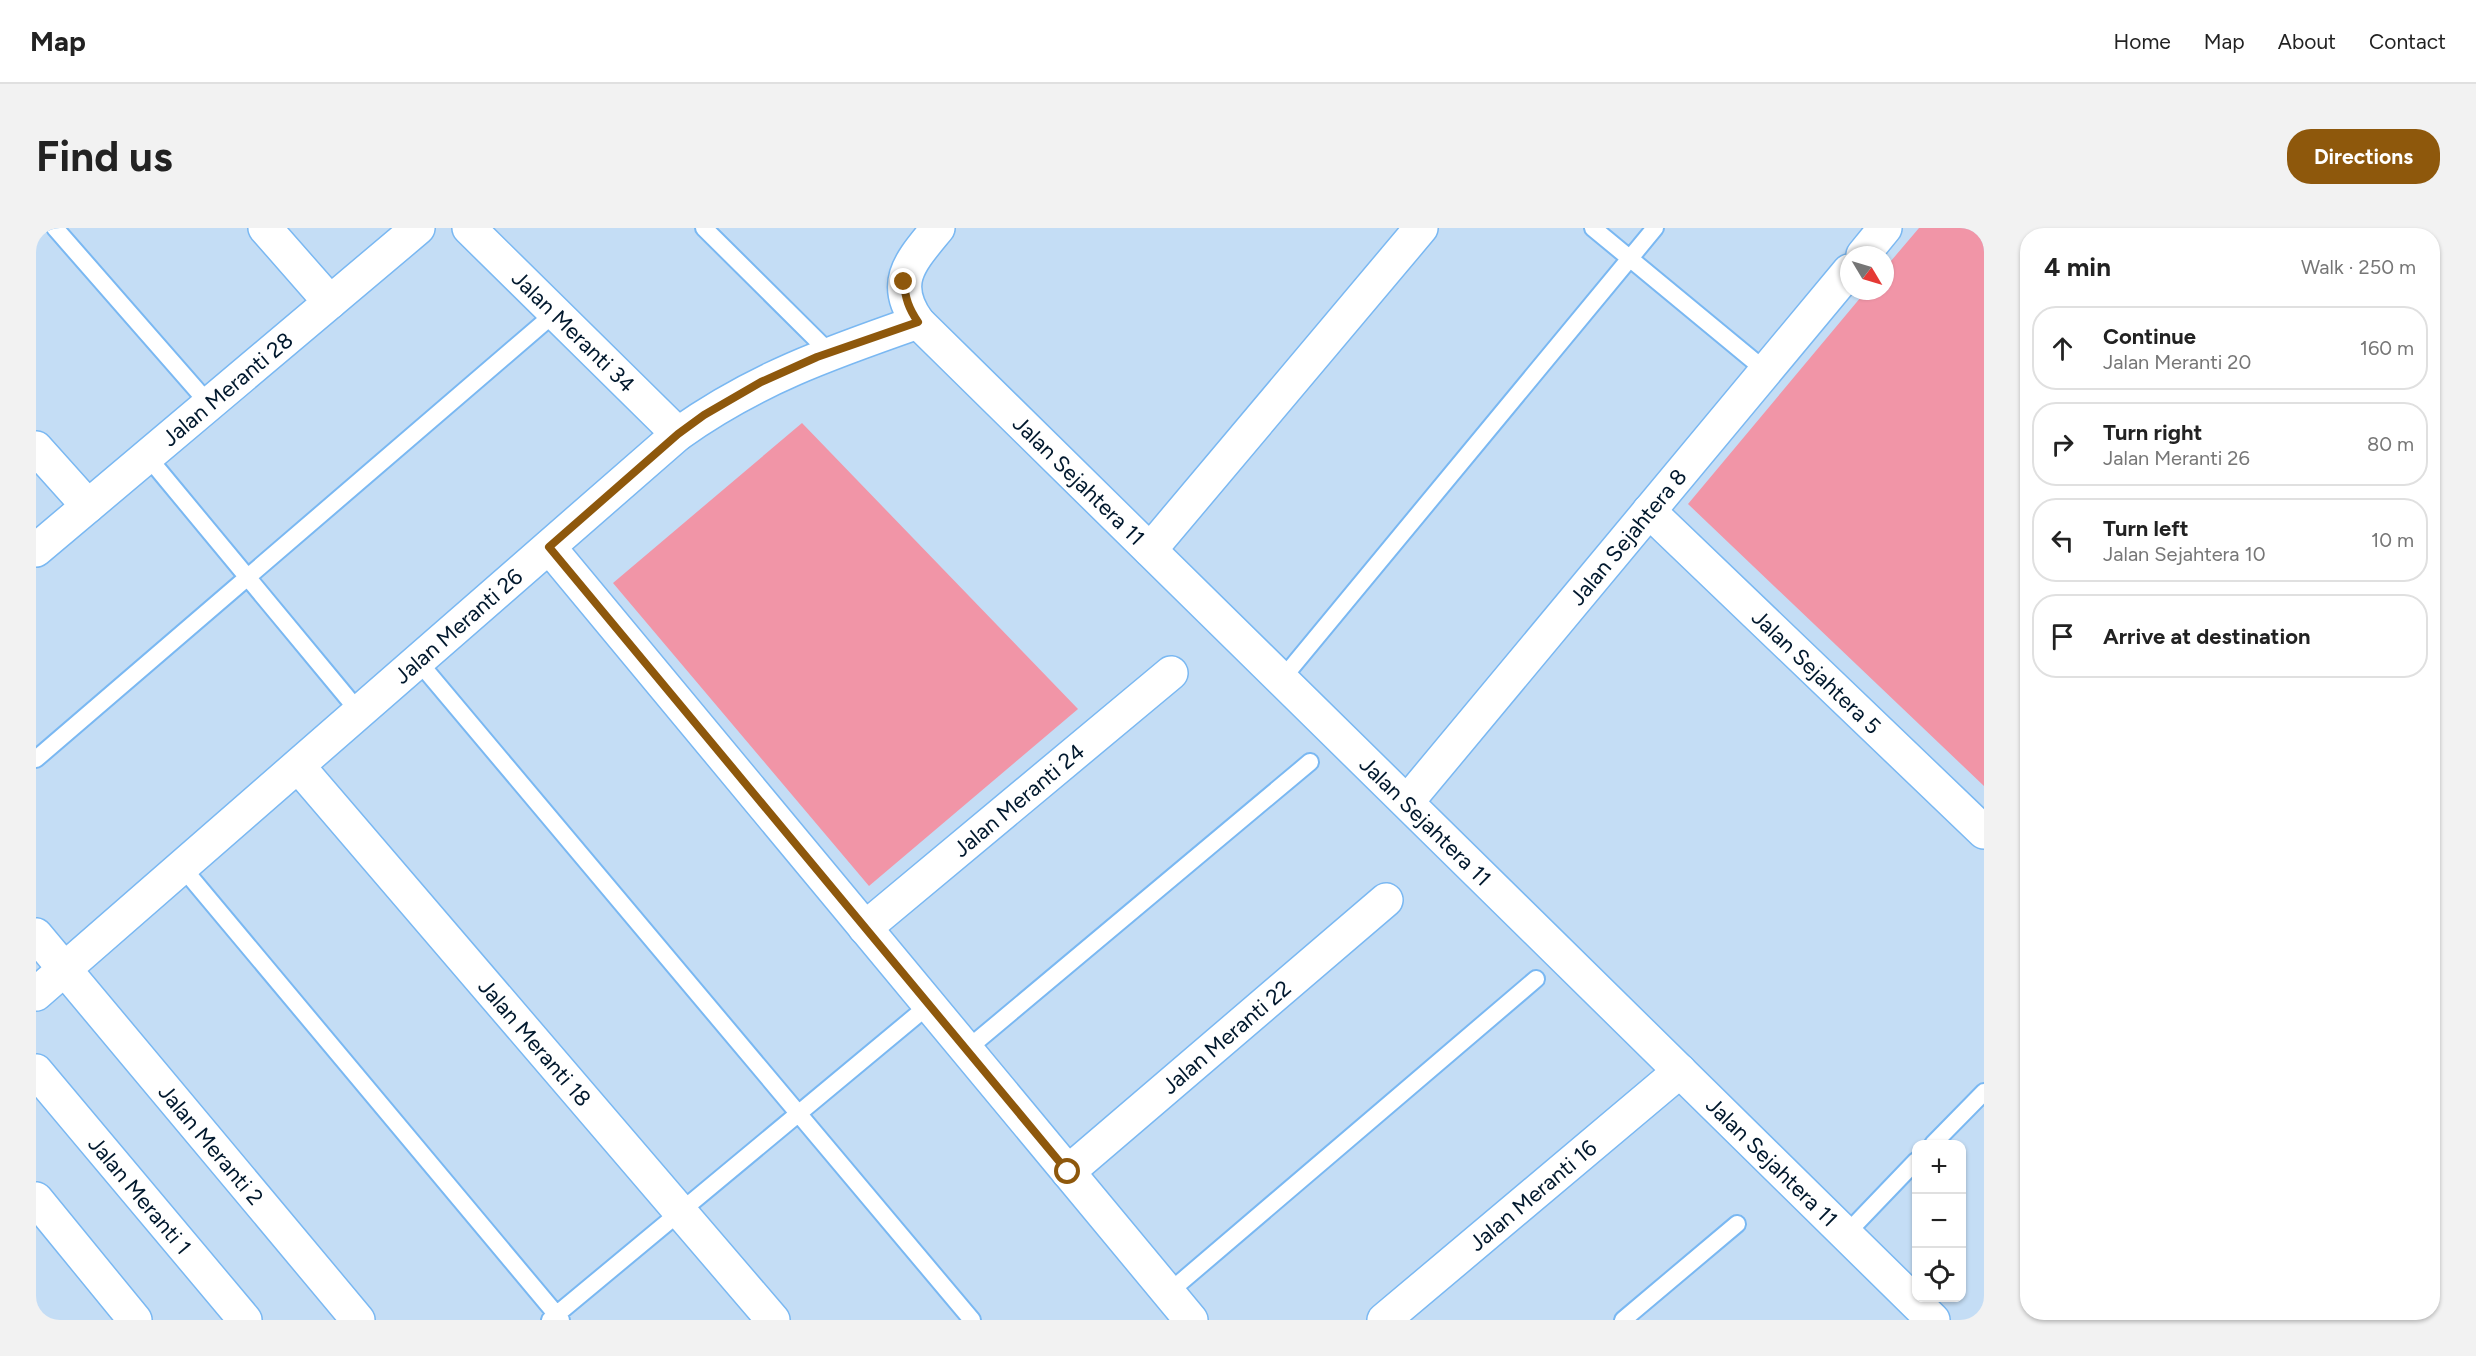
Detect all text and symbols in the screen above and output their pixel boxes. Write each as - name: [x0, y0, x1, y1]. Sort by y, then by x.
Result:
- text: Map: [30, 24, 86, 58]
- text: Home: [2114, 29, 2171, 54]
- text: Map: [2204, 29, 2245, 54]
- text: About: [2278, 29, 2336, 54]
- text: Contact: [2369, 29, 2446, 54]
- button: Directions: [2287, 129, 2440, 184]
- text: Find us: [36, 131, 173, 182]
- north arrow: [1840, 246, 1894, 300]
- text: 4 min: [2044, 251, 2111, 283]
- text: Walk · 250 m: [2301, 255, 2416, 279]
- street label: Jalan Meranti 34: [506, 265, 641, 398]
- route end: [890, 268, 916, 294]
- text: Continue: [2103, 323, 2196, 350]
- street label: Jalan Meranti 28: [157, 327, 298, 452]
- icon: ahead: [2046, 332, 2079, 365]
- text: 160 m: [2360, 336, 2414, 360]
- text: Jalan Meranti 20: [2103, 350, 2251, 374]
- street label: Jalan Sejahtera 11: [1007, 410, 1150, 551]
- text: Turn right: [2103, 419, 2202, 446]
- icon: right: [2046, 428, 2079, 461]
- text: 80 m: [2367, 432, 2414, 456]
- text: Jalan Meranti 26: [2103, 446, 2250, 470]
- street label: Jalan Sejahtera 8: [1564, 463, 1693, 611]
- text: Turn left: [2103, 515, 2189, 542]
- icon: left: [2046, 524, 2079, 557]
- text: 10 m: [2371, 528, 2414, 552]
- text: Jalan Sejahtera 10: [2103, 542, 2266, 566]
- street label: Jalan Meranti 26: [389, 563, 528, 690]
- street label: Jalan Sejahtera 5: [1746, 604, 1886, 740]
- icon: arrive: [2046, 620, 2079, 653]
- text: Arrive at destination: [2103, 623, 2311, 650]
- street label: Jalan Meranti 24: [948, 738, 1090, 863]
- street label: Jalan Sejahtera 11: [1354, 751, 1497, 892]
- street label: Jalan Meranti 18: [472, 973, 597, 1112]
- street label: Jalan Meranti 22: [1156, 974, 1297, 1100]
- street label: Jalan Meranti 2: [153, 1079, 269, 1211]
- street label: Jalan Sejahtera 11: [1700, 1092, 1843, 1233]
- street label: Jalan Meranti 1: [83, 1131, 197, 1260]
- street label: Jalan Meranti 16: [1463, 1134, 1602, 1257]
- map controls: [1912, 1140, 1966, 1302]
- button: +: [1912, 1140, 1966, 1194]
- route start: [1054, 1158, 1080, 1184]
- button: −: [1912, 1194, 1966, 1248]
- button: locate: [1912, 1248, 1966, 1302]

